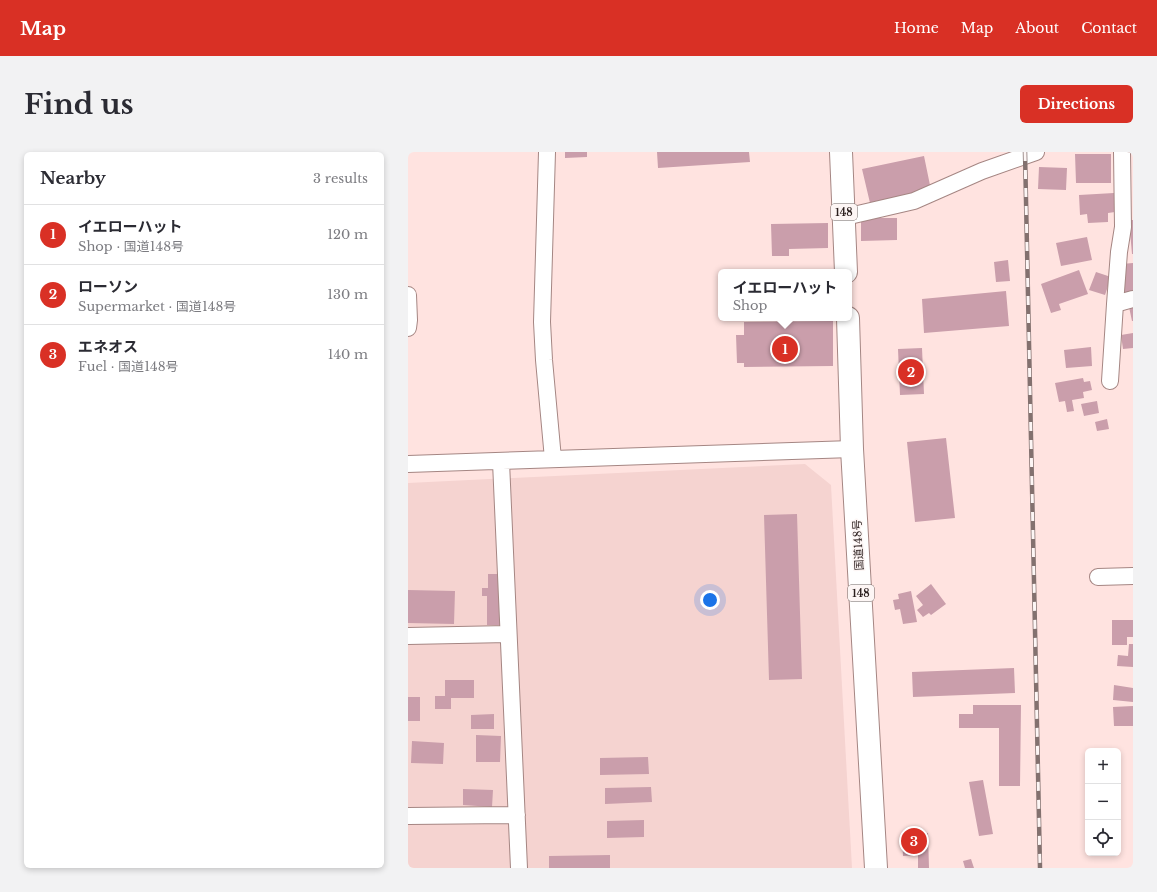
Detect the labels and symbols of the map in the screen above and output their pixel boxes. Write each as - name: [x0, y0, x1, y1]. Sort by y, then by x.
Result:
- road number: 148: [831, 204, 857, 220]
- pin: 1: [772, 334, 798, 364]
- pin: 2: [898, 357, 924, 387]
- street label: 国道148号: [850, 519, 866, 571]
- road number: 148: [848, 585, 874, 601]
- your location: [700, 590, 720, 610]
- pin: 3: [901, 826, 927, 856]

